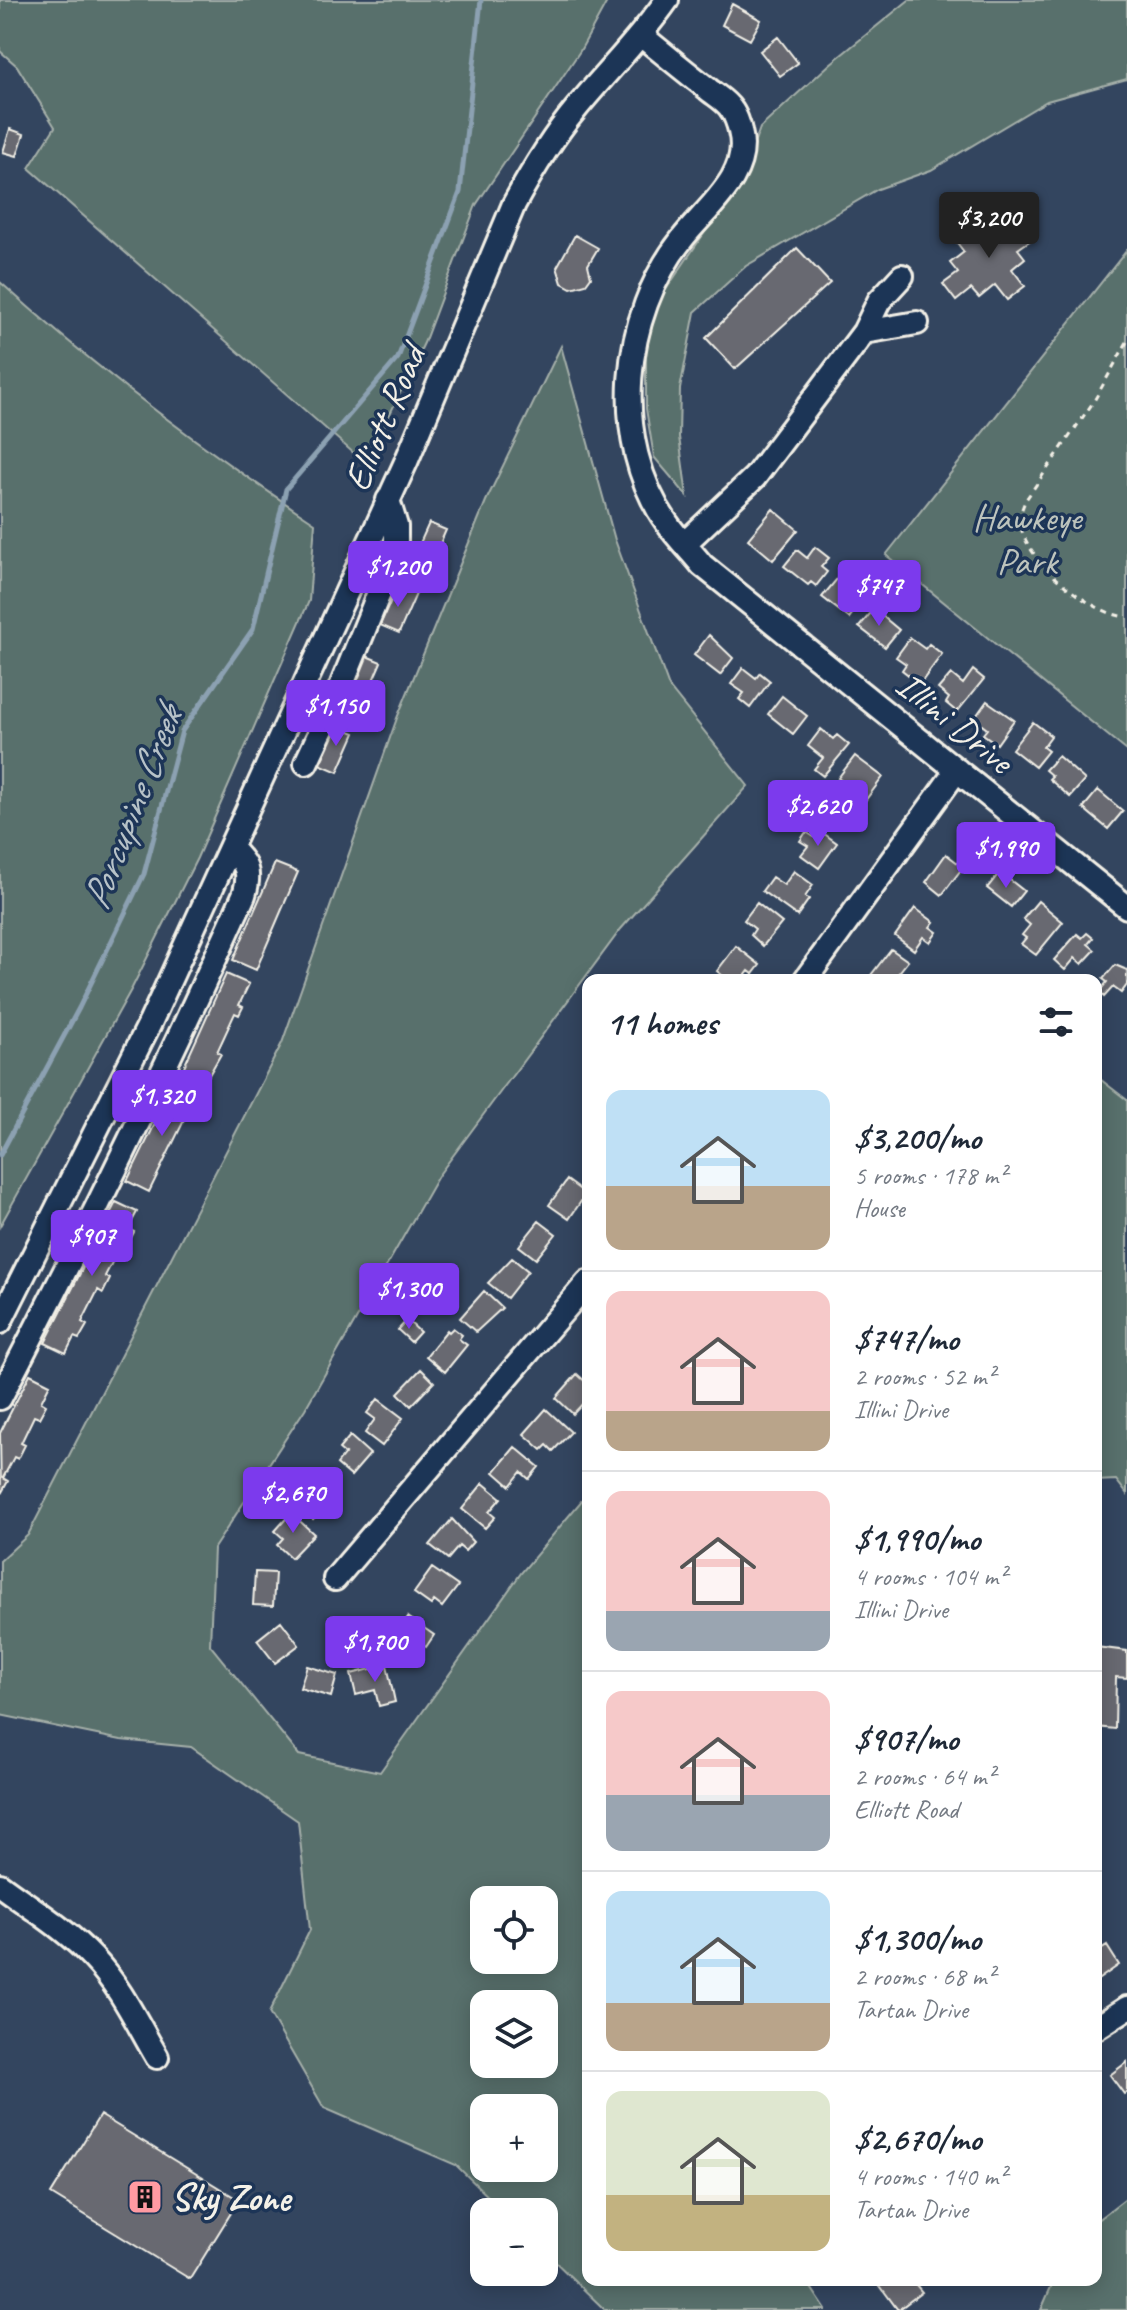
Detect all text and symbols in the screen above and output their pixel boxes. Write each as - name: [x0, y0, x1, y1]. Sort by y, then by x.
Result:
- pin: $3,200: [924, 192, 1054, 260]
- text: $3,200: [957, 201, 1021, 234]
- street label: Elliott Road: [333, 333, 438, 498]
- park label: Hawkeye Park: [973, 494, 1084, 585]
- pin: $1,200: [333, 541, 463, 609]
- text: $1,200: [366, 550, 430, 583]
- pin: $747: [832, 560, 926, 628]
- text: $747: [856, 569, 902, 602]
- street label: Illini Drive: [887, 661, 1025, 786]
- pin: $1,150: [271, 680, 401, 748]
- text: $1,150: [304, 689, 368, 722]
- water label: Porcupine Creek: [71, 694, 196, 916]
- pin: $2,620: [753, 780, 883, 848]
- text: $2,620: [786, 789, 850, 822]
- pin: $1,990: [941, 822, 1071, 890]
- text: $1,990: [974, 831, 1038, 864]
- icon: filters: [1034, 1000, 1078, 1044]
- text: 11 homes: [606, 1001, 717, 1044]
- pin: $1,320: [97, 1070, 227, 1138]
- text: $1,320: [130, 1079, 194, 1112]
- text: $3,200/mo: [854, 1116, 981, 1159]
- icon: home: [670, 1122, 766, 1218]
- text: 5 rooms · 178 m²: [854, 1159, 1006, 1192]
- text: House: [854, 1192, 905, 1225]
- pin: $907: [45, 1210, 139, 1278]
- text: $907: [69, 1219, 115, 1252]
- pin: $1,300: [344, 1263, 474, 1331]
- text: $1,300: [377, 1272, 441, 1305]
- text: $747/mo: [854, 1317, 958, 1360]
- icon: home: [670, 1323, 766, 1419]
- text: 2 rooms · 52 m²: [854, 1360, 995, 1393]
- text: Illini Drive: [854, 1393, 948, 1426]
- pin: $2,670: [228, 1467, 358, 1535]
- text: $2,670: [261, 1476, 325, 1509]
- text: $1,990/mo: [854, 1517, 980, 1560]
- icon: home: [670, 1523, 766, 1619]
- text: 4 rooms · 104 m²: [854, 1560, 1006, 1593]
- text: Illini Drive: [854, 1593, 948, 1626]
- pin: $1,700: [310, 1616, 440, 1684]
- text: $1,700: [343, 1625, 407, 1658]
- text: $907/mo: [854, 1717, 958, 1760]
- icon: home: [670, 1723, 766, 1819]
- text: 2 rooms · 64 m²: [854, 1760, 995, 1793]
- text: Elliott Road: [854, 1793, 959, 1826]
- map controls: [470, 1886, 558, 2286]
- button: locate: [470, 1886, 558, 1974]
- text: $1,300/mo: [854, 1917, 981, 1960]
- icon: home: [670, 1923, 766, 2019]
- text: 2 rooms · 68 m²: [854, 1960, 995, 1993]
- button: layers: [470, 1990, 558, 2078]
- text: Tartan Drive: [854, 1993, 968, 2026]
- button: +: [470, 2094, 558, 2182]
- text: $2,670/mo: [854, 2117, 981, 2160]
- icon: home: [670, 2123, 766, 2219]
- text: 4 rooms · 140 m²: [854, 2160, 1006, 2193]
- place label: Sky Zone: [171, 2174, 294, 2221]
- building icon: Sky Zone: [126, 2178, 164, 2216]
- text: Tartan Drive: [854, 2193, 968, 2226]
- button: −: [470, 2198, 558, 2286]

